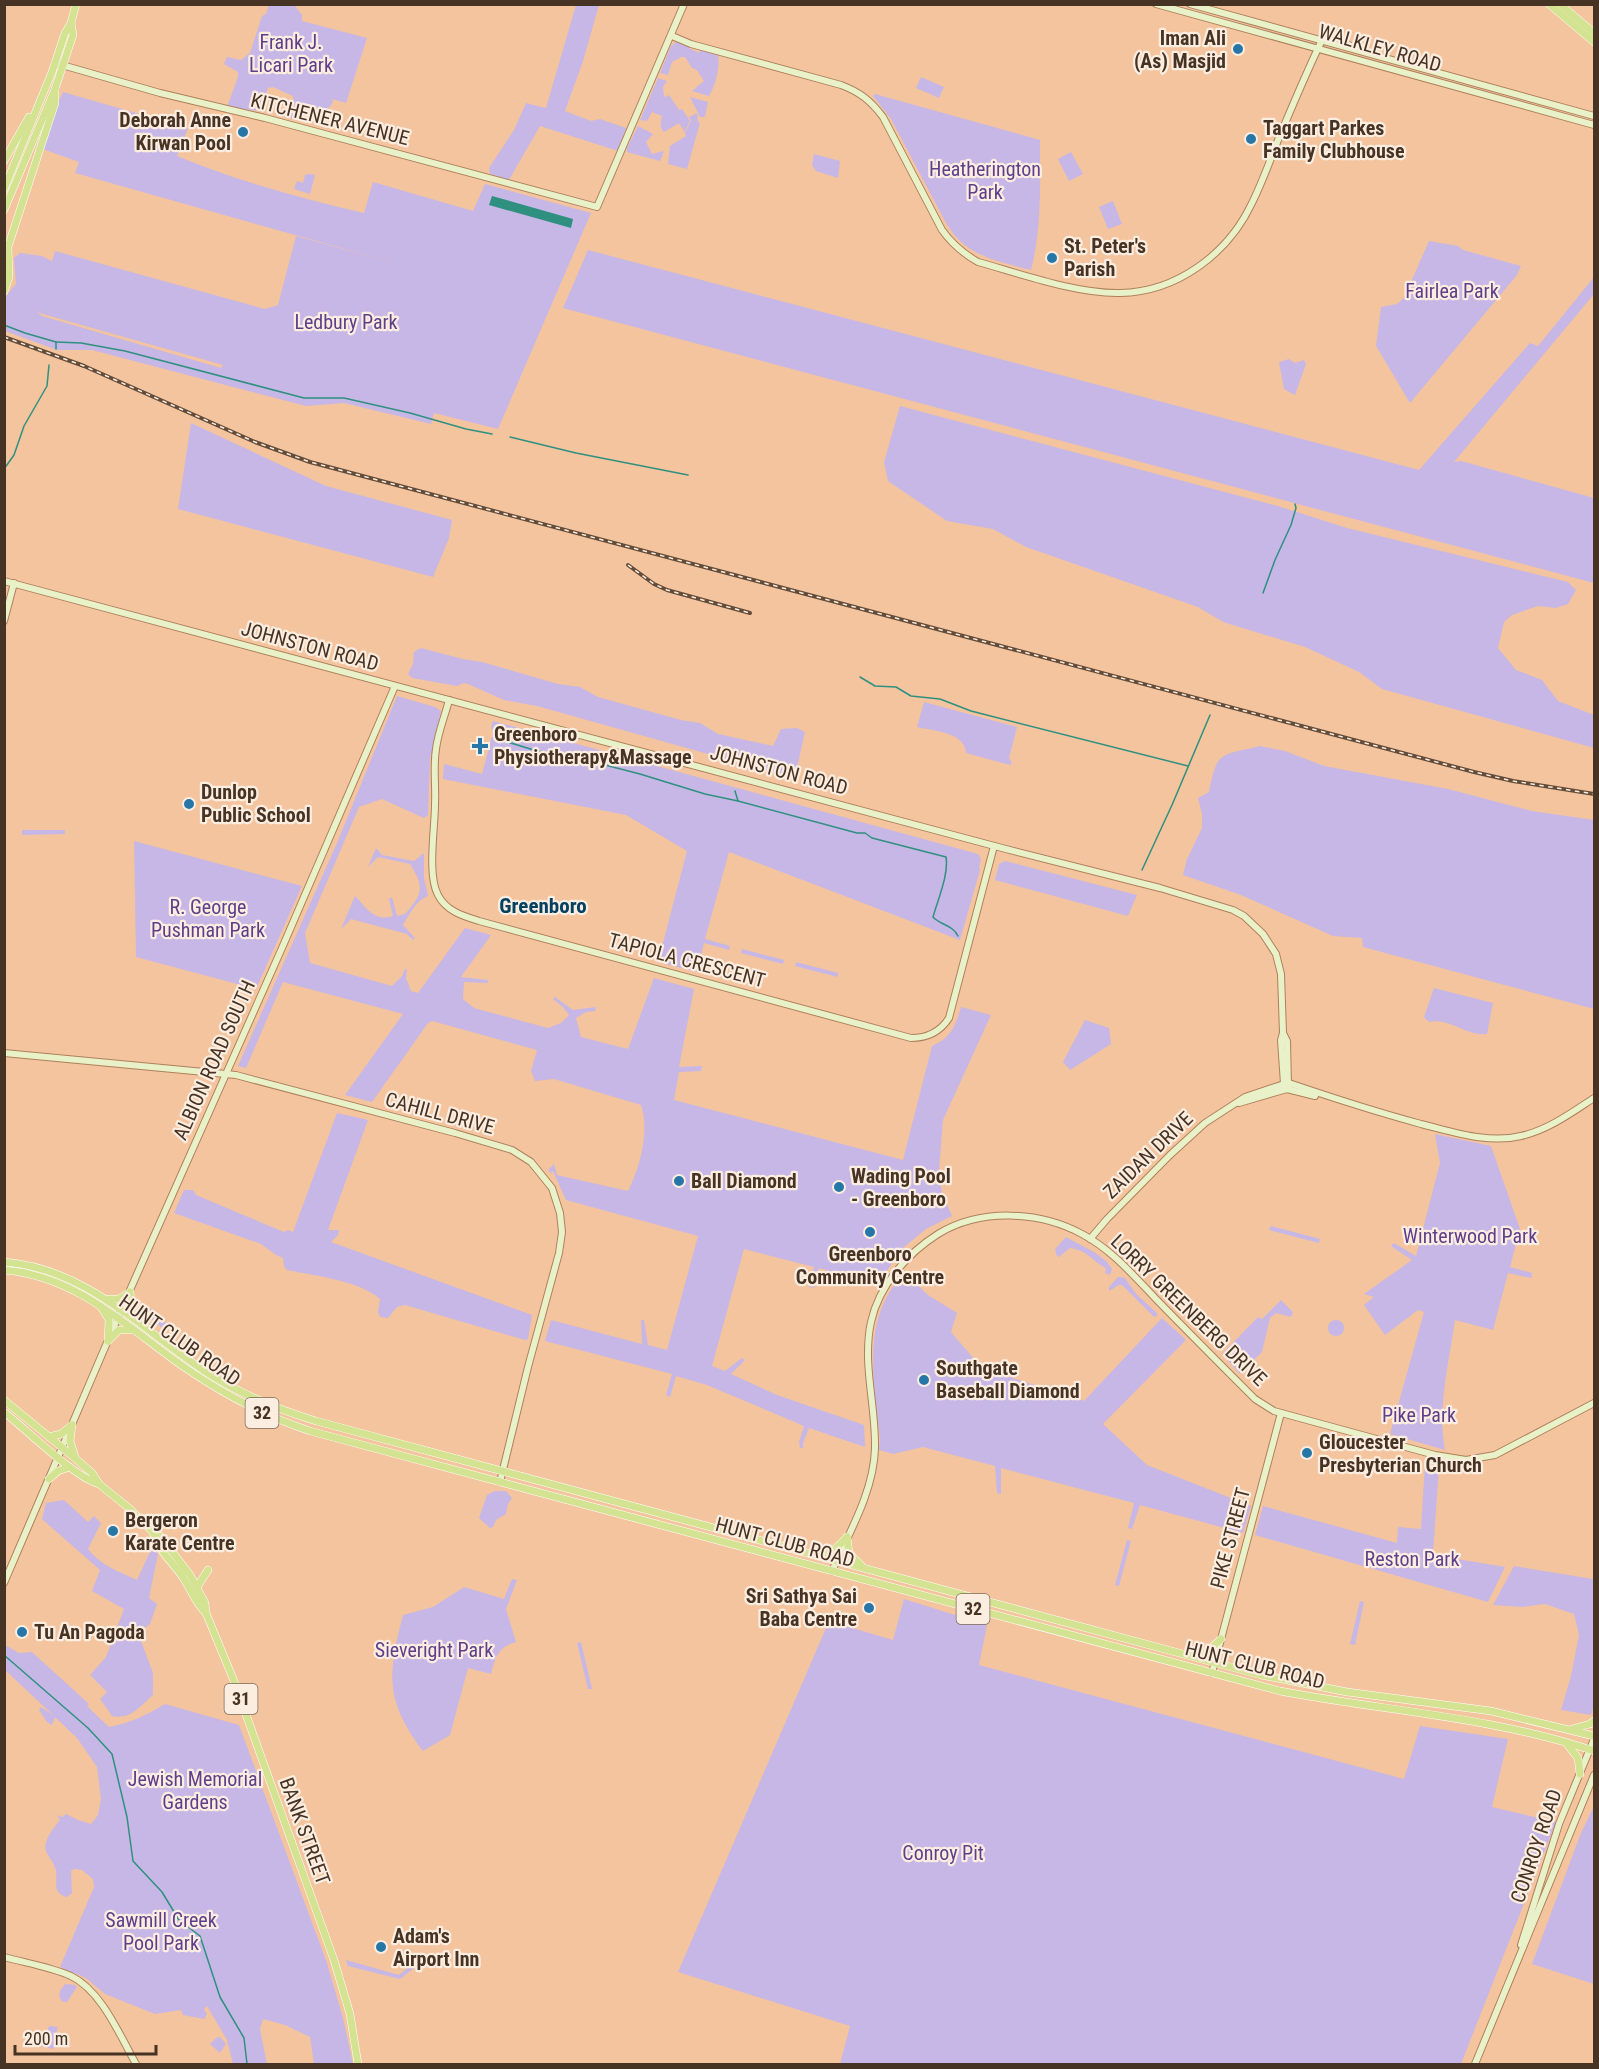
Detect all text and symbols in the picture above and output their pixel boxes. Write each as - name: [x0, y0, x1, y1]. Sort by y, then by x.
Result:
- street label: WALKLEY ROAD: [1316, 19, 1444, 77]
- place label: Iman Ali (As) Masjid: [1134, 26, 1226, 73]
- park label: Frank J. Licari Park: [249, 30, 333, 77]
- marker: Iman Ali (As) Masjid: [1231, 42, 1245, 56]
- street label: KITCHENER AVENUE: [248, 88, 412, 150]
- place label: Deborah Anne Kirwan Pool: [119, 108, 231, 155]
- place label: Taggart Parkes Family Clubhouse: [1263, 116, 1405, 163]
- marker: Deborah Anne Kirwan Pool: [236, 125, 250, 139]
- marker: Taggart Parkes Family Clubhouse: [1244, 132, 1258, 146]
- park label: Heatherington Park: [929, 157, 1041, 204]
- place label: St. Peter's Parish: [1064, 234, 1146, 281]
- marker: St. Peter's Parish: [1045, 251, 1059, 265]
- park label: Fairlea Park: [1405, 279, 1499, 303]
- park label: Ledbury Park: [294, 310, 398, 334]
- street label: JOHNSTON ROAD: [239, 616, 381, 676]
- place label: Greenboro Physiotherapy&Massage: [494, 722, 692, 769]
- marker: Greenboro Physiotherapy&Massage: [471, 737, 489, 755]
- street label: JOHNSTON ROAD: [708, 740, 850, 800]
- place label: Dunlop Public School: [201, 780, 311, 827]
- marker: Dunlop Public School: [182, 797, 196, 811]
- district label: Greenboro: [499, 894, 587, 918]
- park label: R. George Pushman Park: [151, 895, 265, 942]
- street label: TAPIOLA CRESCENT: [606, 928, 768, 992]
- street label: ALBION ROAD SOUTH: [168, 976, 260, 1144]
- street label: CAHILL DRIVE: [383, 1087, 497, 1139]
- street label: ZAIDAN DRIVE: [1098, 1106, 1198, 1204]
- place label: Wading Pool - Greenboro: [851, 1164, 951, 1211]
- place label: Ball Diamond: [691, 1169, 797, 1193]
- marker: Ball Diamond: [672, 1174, 686, 1188]
- marker: Wading Pool - Greenboro: [832, 1180, 846, 1194]
- park label: Winterwood Park: [1403, 1224, 1537, 1248]
- marker: Greenboro Community Centre: [863, 1225, 877, 1239]
- street label: LORRY GREENBERG DRIVE: [1106, 1229, 1272, 1391]
- place label: Greenboro Community Centre: [796, 1242, 944, 1289]
- street label: HUNT CLUB ROAD: [115, 1289, 245, 1391]
- place label: Southgate Baseball Diamond: [936, 1356, 1080, 1403]
- marker: Southgate Baseball Diamond: [917, 1373, 931, 1387]
- road number: 32: [246, 1398, 278, 1428]
- park label: Pike Park: [1382, 1403, 1456, 1427]
- place label: Gloucester Presbyterian Church: [1319, 1430, 1482, 1477]
- marker: Gloucester Presbyterian Church: [1300, 1446, 1314, 1460]
- street label: PIKE STREET: [1205, 1485, 1255, 1591]
- place label: Bergeron Karate Centre: [125, 1508, 235, 1555]
- street label: HUNT CLUB ROAD: [713, 1512, 857, 1572]
- marker: Bergeron Karate Centre: [106, 1524, 120, 1538]
- park label: Reston Park: [1365, 1547, 1459, 1571]
- place label: Sri Sathya Sai Baba Centre: [746, 1584, 857, 1631]
- road number: 32: [956, 1594, 990, 1624]
- marker: Sri Sathya Sai Baba Centre: [862, 1601, 876, 1615]
- place label: Tu An Pagoda: [34, 1620, 145, 1644]
- marker: Tu An Pagoda: [15, 1625, 29, 1639]
- street label: HUNT CLUB ROAD: [1183, 1636, 1327, 1694]
- park label: Sieveright Park: [375, 1638, 493, 1662]
- road number: 31: [224, 1684, 258, 1714]
- park label: Jewish Memorial Gardens: [128, 1767, 262, 1814]
- street label: BANK STREET: [275, 1774, 335, 1888]
- street label: CONROY ROAD: [1505, 1786, 1567, 1906]
- park label: Conroy Pit: [902, 1841, 984, 1865]
- park label: Sawmill Creek Pool Park: [105, 1908, 217, 1955]
- place label: Adam's Airport Inn: [393, 1924, 479, 1971]
- marker: Adam's Airport Inn: [374, 1940, 388, 1954]
- scale bar: [15, 2018, 156, 2056]
- text: 200 m: [24, 2028, 68, 2049]

